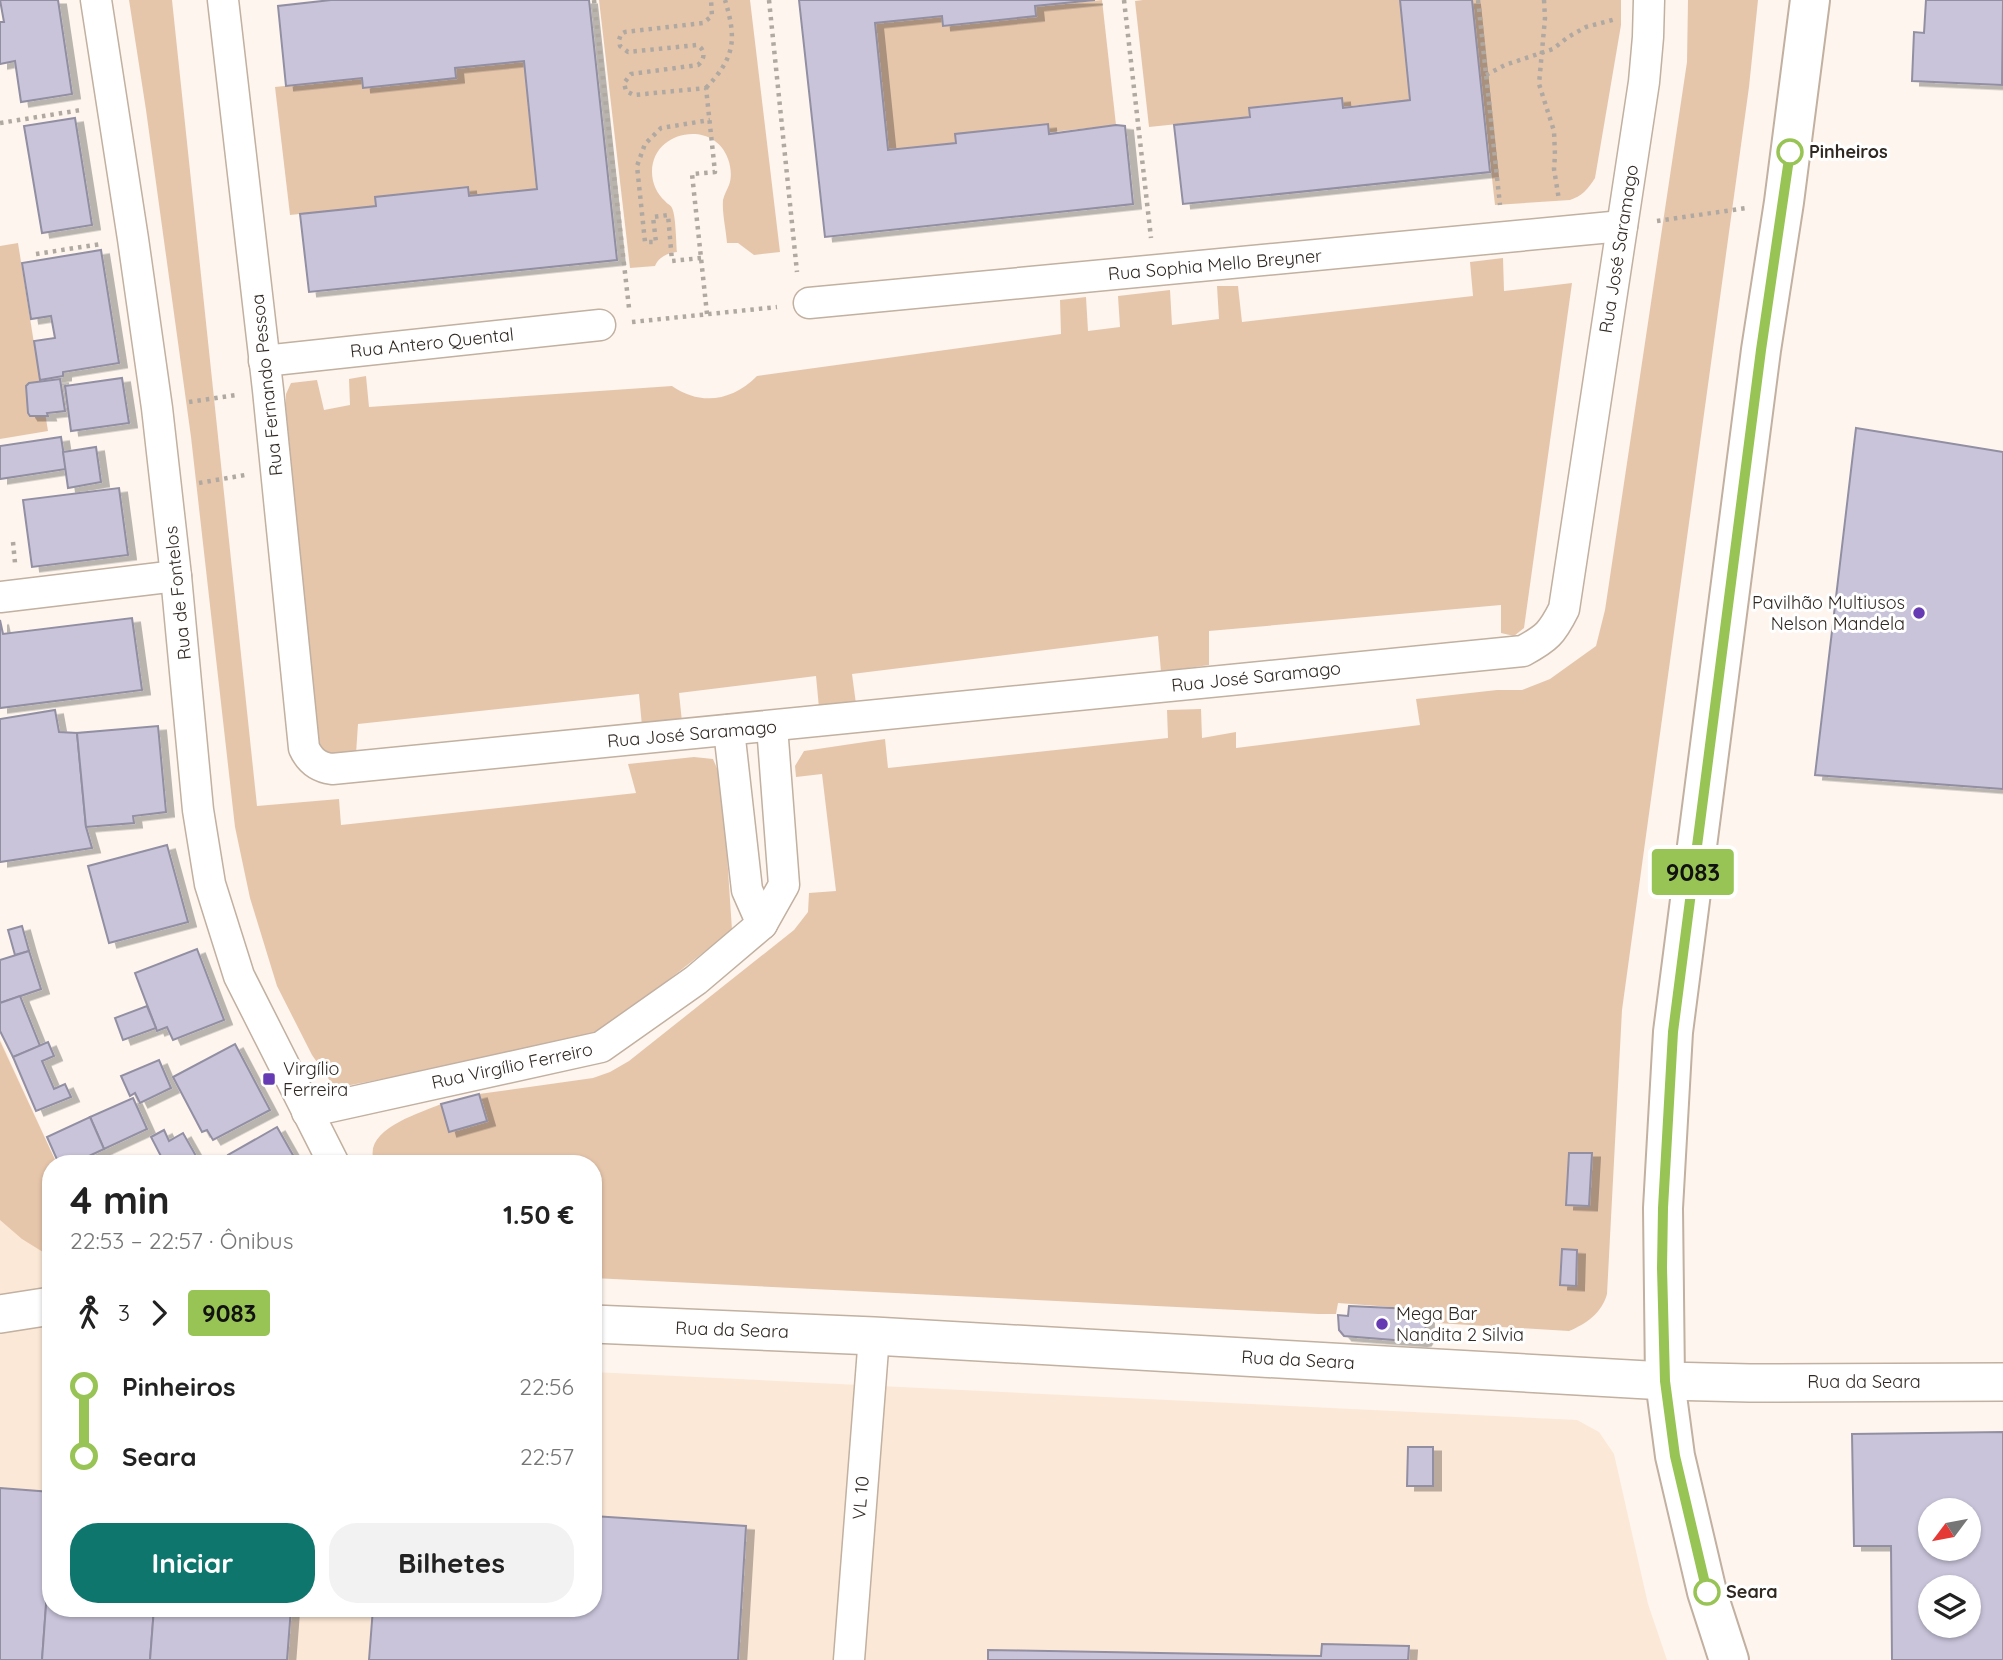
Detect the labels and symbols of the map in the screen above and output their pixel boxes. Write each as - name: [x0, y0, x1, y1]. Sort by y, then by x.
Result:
- marker: Pinheiros: [1777, 139, 1803, 165]
- place label: Pinheiros: [1809, 140, 1888, 163]
- street label: Rua José Saramago: [1594, 163, 1643, 335]
- street label: Rua Sophia Mello Breyner: [1107, 244, 1323, 285]
- street label: Rua Fernando Pessoa: [246, 293, 287, 477]
- street label: Rua Antero Quental: [349, 322, 515, 363]
- street label: Rua de Fontelos: [159, 525, 196, 661]
- place label: Pavilhão Multiusos Nelson Mandela: [1752, 591, 1905, 635]
- marker: Pavilhão Multiusos Nelson Mandela: [1911, 605, 1927, 621]
- street label: Rua José Saramago: [1170, 656, 1342, 697]
- street label: Rua José Saramago: [606, 715, 778, 752]
- line badge: 9083: [1644, 849, 1742, 895]
- street label: Rua Virgílio Ferreiro: [429, 1037, 595, 1094]
- place label: Virgílio Ferreira: [283, 1057, 348, 1101]
- marker: Virgílio Ferreira: [261, 1071, 277, 1087]
- place label: Mega Bar Nandita 2 Silvia: [1396, 1302, 1524, 1346]
- street label: Rua da Seara: [675, 1316, 789, 1343]
- marker: Mega Bar Nandita 2 Silvia: [1374, 1316, 1390, 1332]
- street label: Rua da Seara: [1241, 1345, 1355, 1374]
- street label: Rua da Seara: [1807, 1370, 1921, 1393]
- street label: VL 10: [847, 1475, 874, 1521]
- north arrow: [1918, 1498, 1981, 1561]
- marker: Seara: [1694, 1579, 1720, 1605]
- place label: Seara: [1726, 1580, 1778, 1603]

